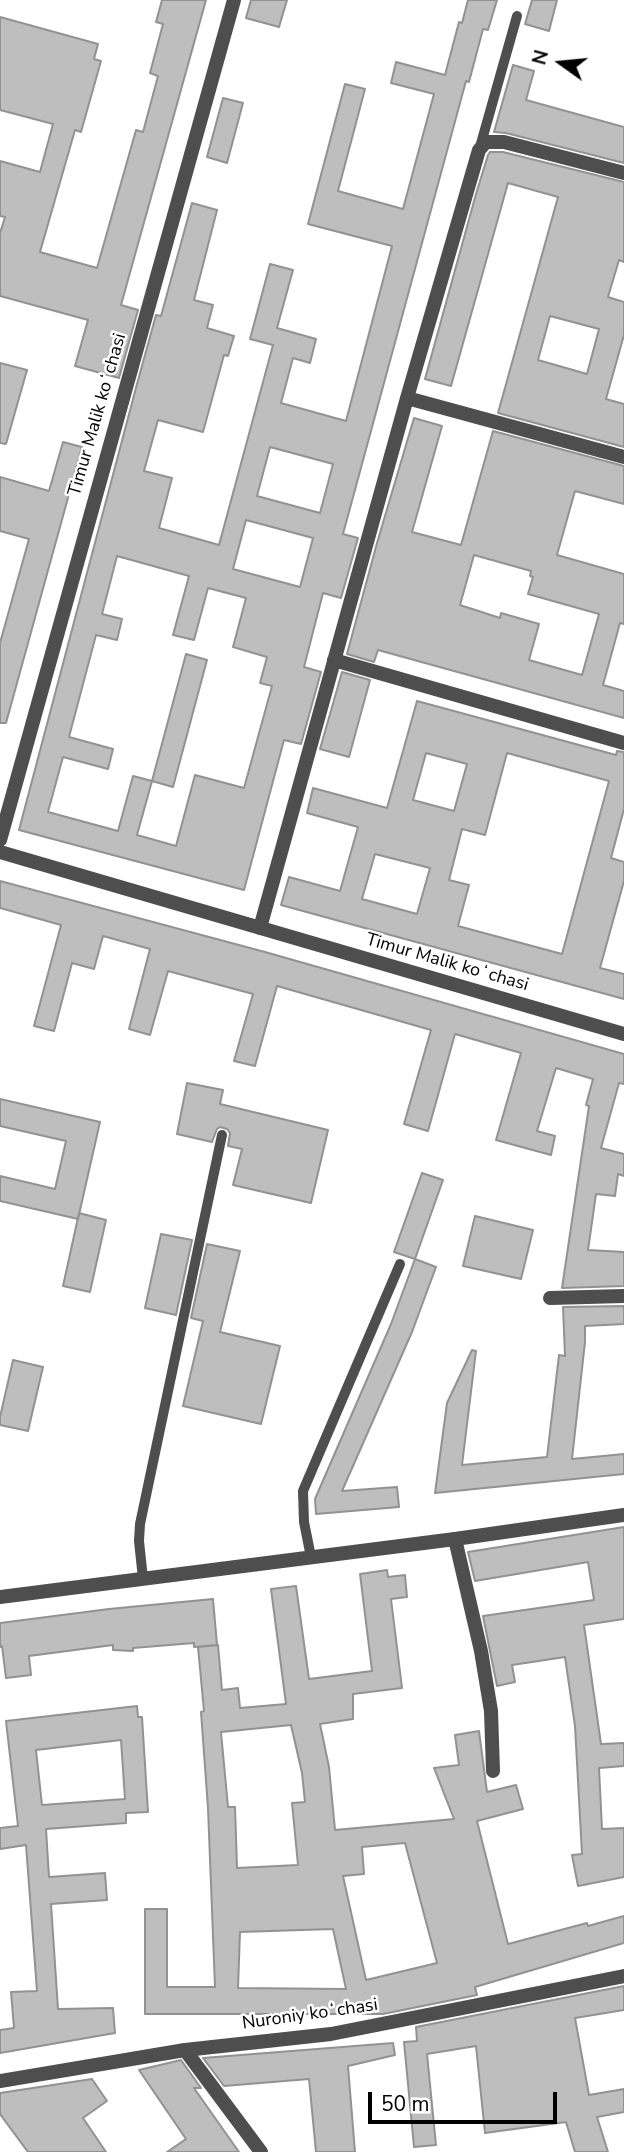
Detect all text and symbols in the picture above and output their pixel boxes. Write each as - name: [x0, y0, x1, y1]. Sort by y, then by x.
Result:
- north arrow: [526, 28, 596, 98]
- text: N: [526, 47, 555, 68]
- street label: Timur Malik koʻchasi: [64, 331, 132, 499]
- street label: Timur Malik koʻchasi: [363, 929, 531, 997]
- street label: Nuroniy koʻchasi: [241, 1995, 379, 2035]
- scale bar: [372, 2078, 561, 2122]
- text: 50 m: [381, 2090, 430, 2118]

